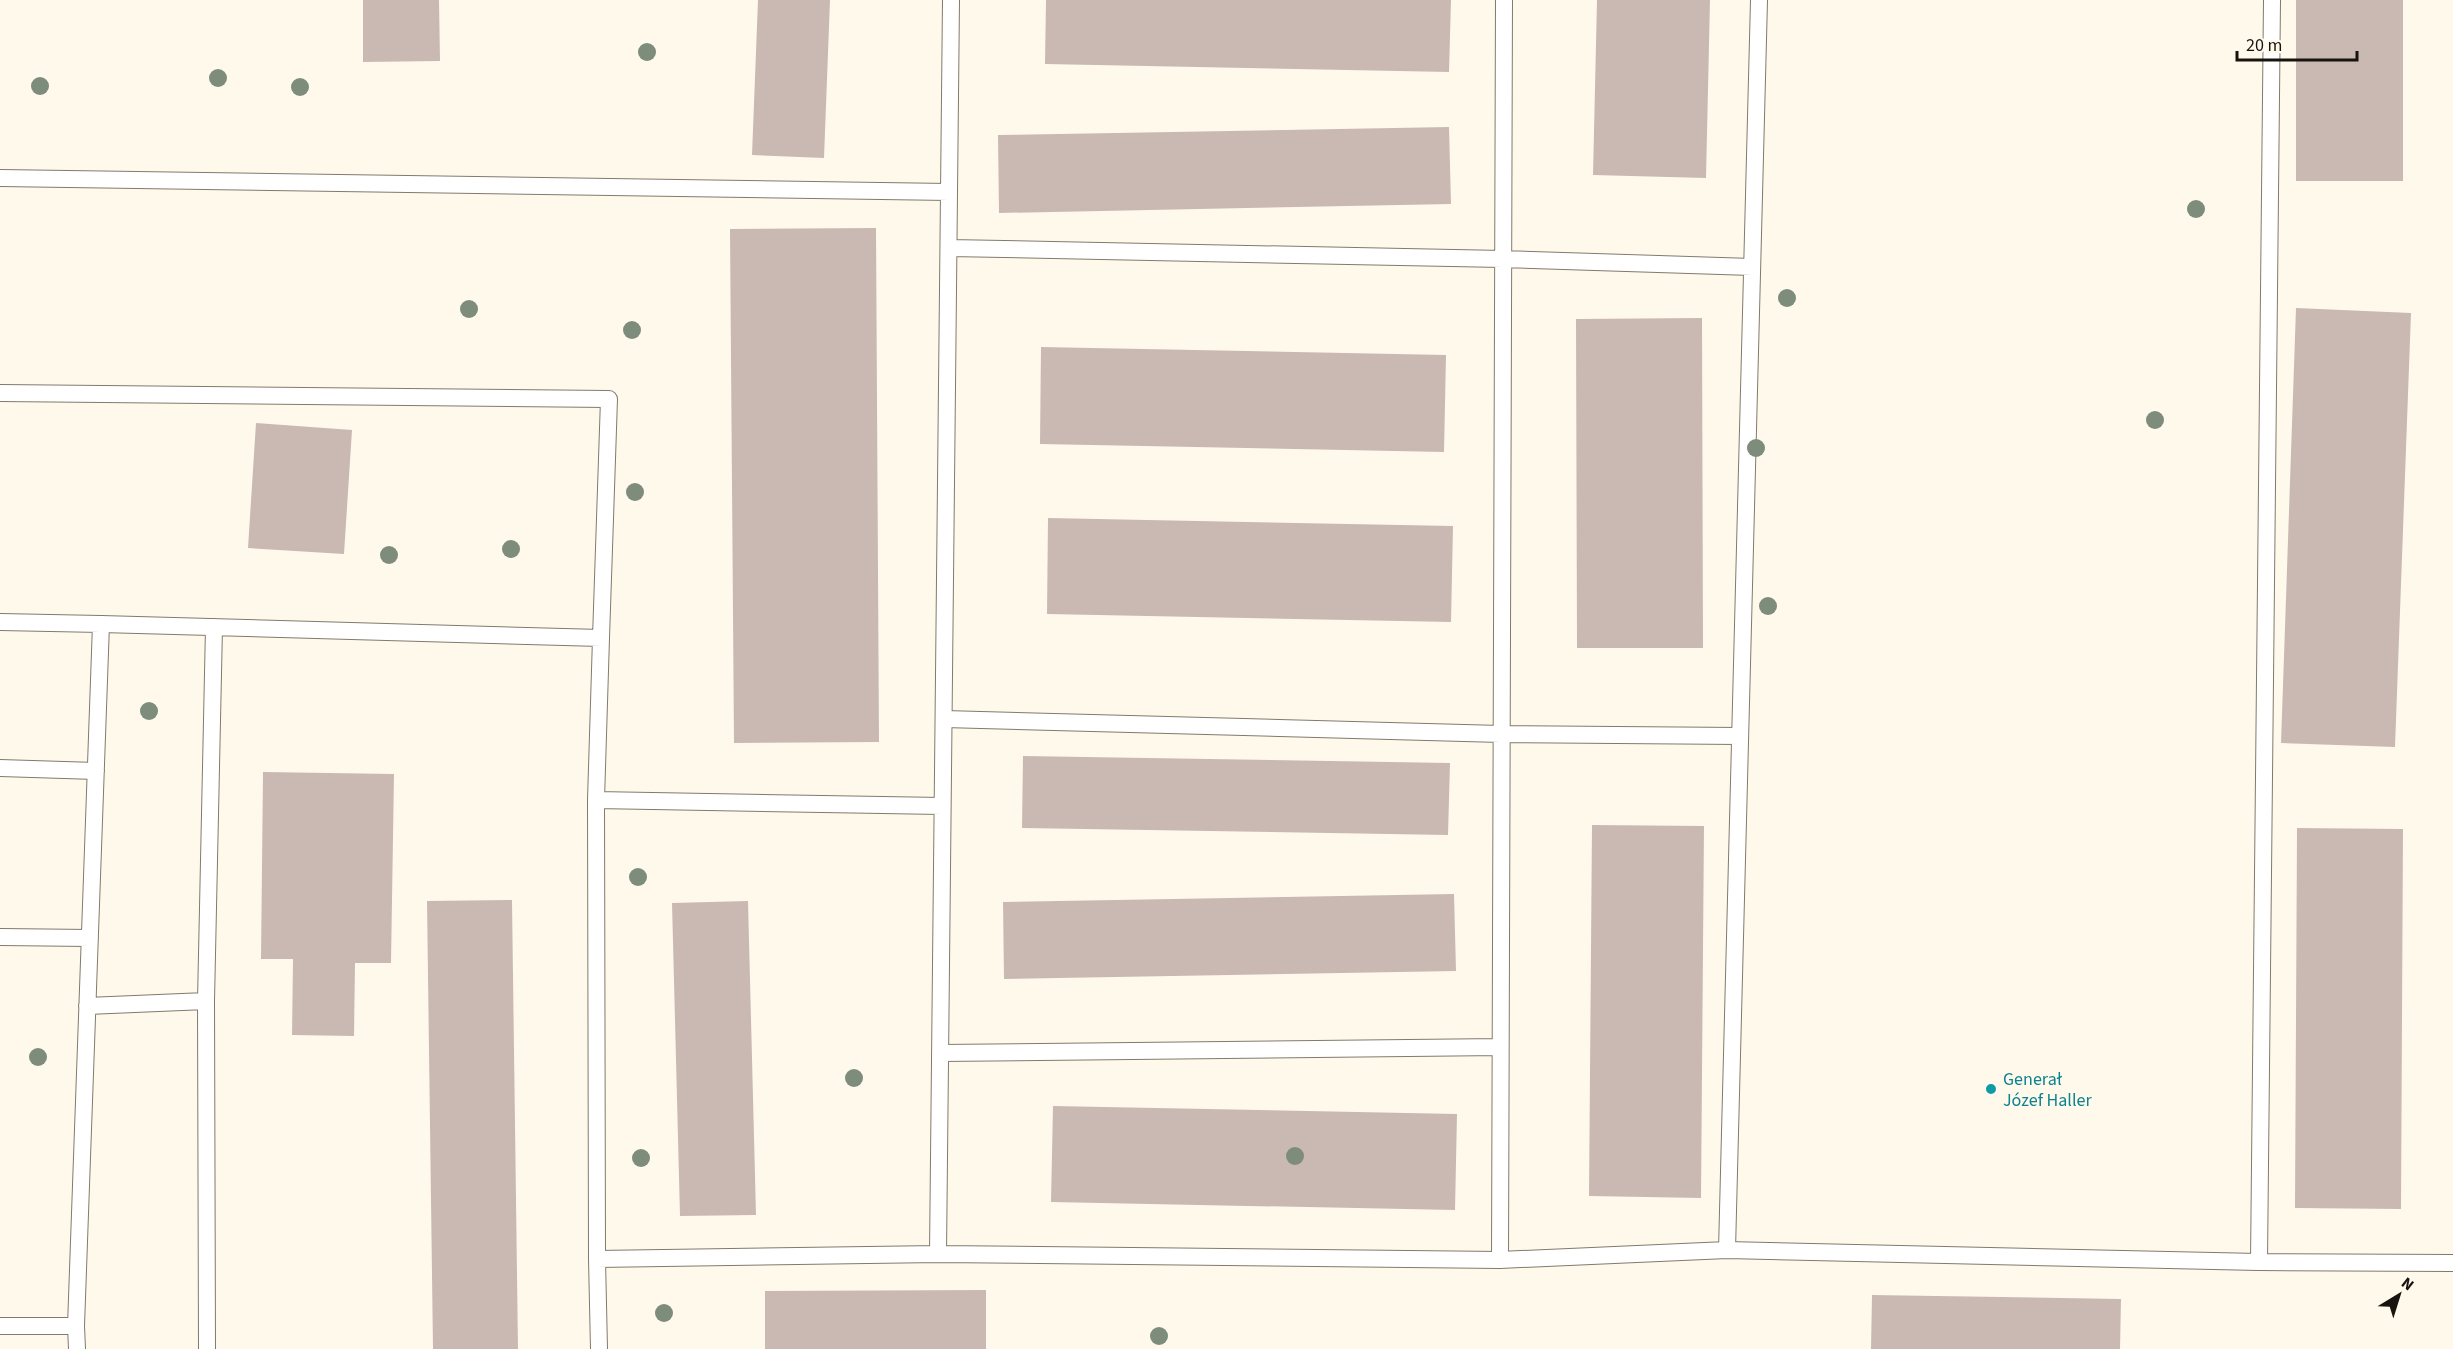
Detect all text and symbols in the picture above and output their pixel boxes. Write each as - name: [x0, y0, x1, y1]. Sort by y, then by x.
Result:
- scale bar: [2237, 24, 2357, 62]
- text: 20 m: [2246, 33, 2282, 58]
- place label: Generał Józef Haller: [2003, 1067, 2092, 1113]
- marker: Generał Józef Haller: [1984, 1082, 1998, 1096]
- north arrow: [2369, 1265, 2429, 1325]
- text: N: [2397, 1272, 2419, 1296]

